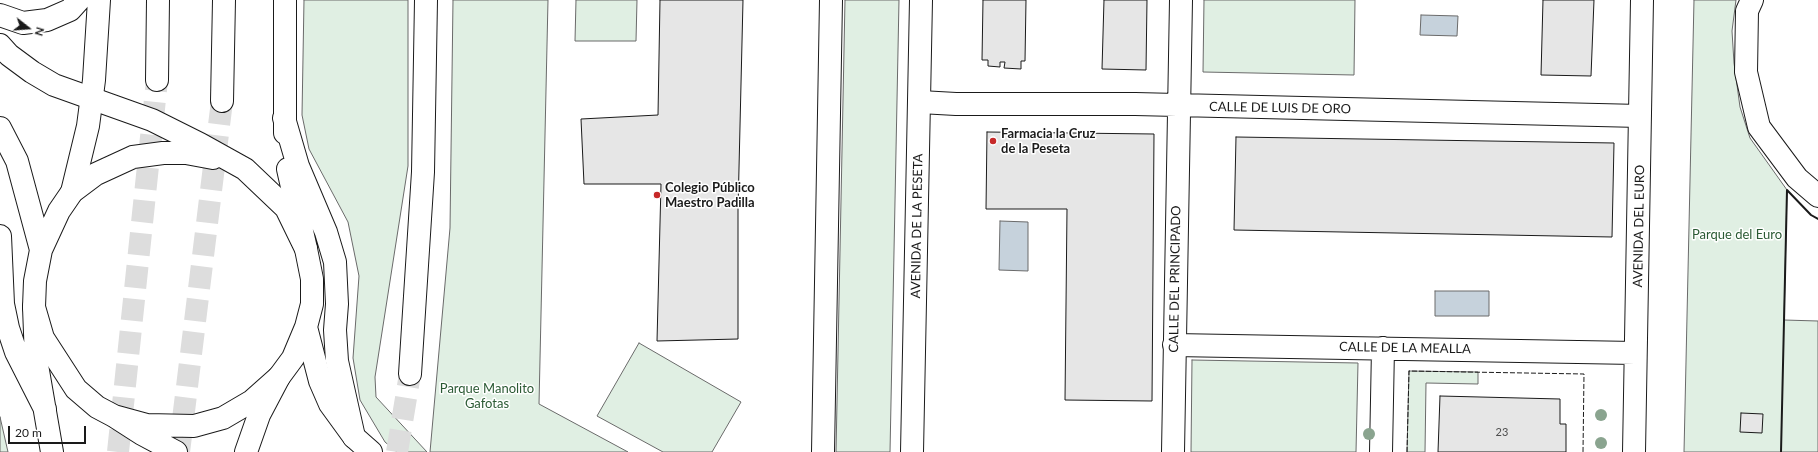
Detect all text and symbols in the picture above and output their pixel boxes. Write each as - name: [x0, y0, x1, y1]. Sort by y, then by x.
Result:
- north arrow: [8, 8, 48, 48]
- text: N: [32, 26, 47, 38]
- street label: CALLE DE LUIS DE ORO: [1209, 99, 1351, 117]
- place label: Farmacia la Cruz de la Peseta: [1001, 126, 1095, 157]
- marker: Farmacia la Cruz de la Peseta: [988, 136, 998, 146]
- street label: AVENIDA DE LA PESETA: [908, 154, 926, 298]
- street label: AVENIDA DEL EURO: [1630, 165, 1648, 287]
- place label: Colegio Público Maestro Padilla: [665, 180, 755, 211]
- marker: Colegio Público Maestro Padilla: [652, 190, 662, 200]
- street label: CALLE DEL PRINCIPADO: [1166, 205, 1184, 353]
- park label: Parque del Euro: [1692, 227, 1782, 243]
- street label: CALLE DE LA MEALLA: [1339, 339, 1471, 357]
- park label: Parque Manolito Gafotas: [440, 381, 534, 412]
- scale bar: [10, 418, 88, 444]
- text: 20 m: [15, 425, 42, 440]
- house number: 23: [1496, 425, 1508, 439]

